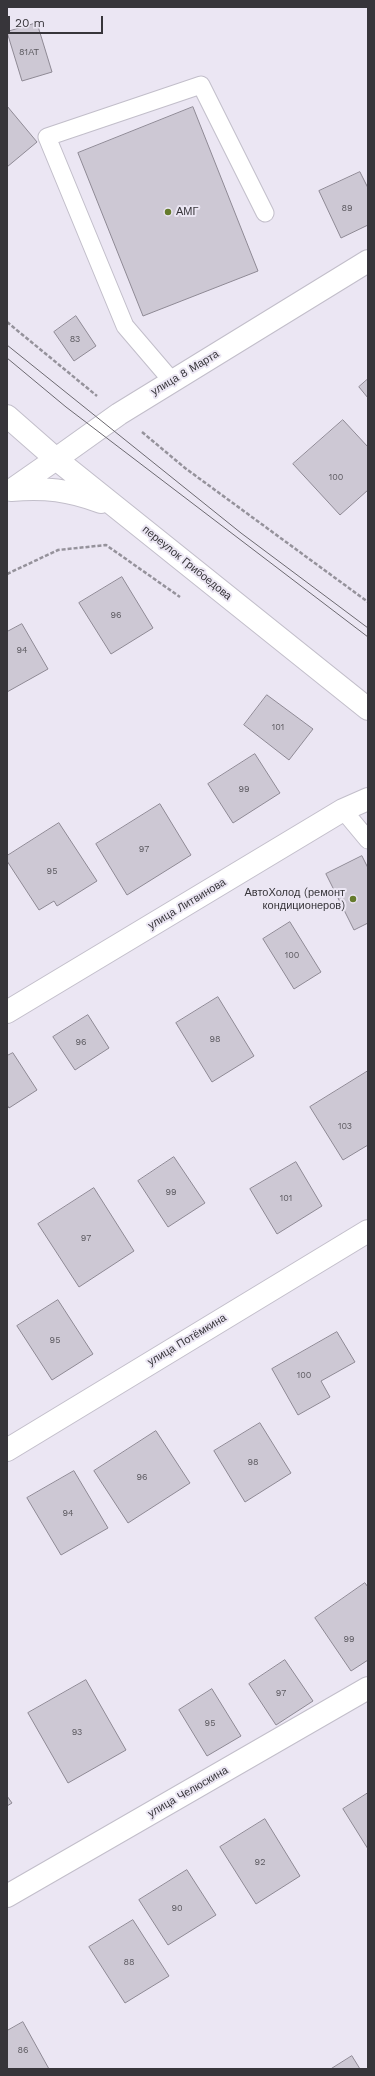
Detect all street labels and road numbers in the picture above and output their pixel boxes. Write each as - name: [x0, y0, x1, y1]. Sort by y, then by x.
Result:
- street label: улица 8 Марта: [149, 348, 221, 398]
- street label: переулок Грибоедова: [140, 523, 234, 603]
- street label: улица Литвинова: [146, 876, 228, 932]
- street label: улица Потёмкина: [145, 1311, 229, 1369]
- street label: улица Челюскина: [146, 1764, 230, 1820]

